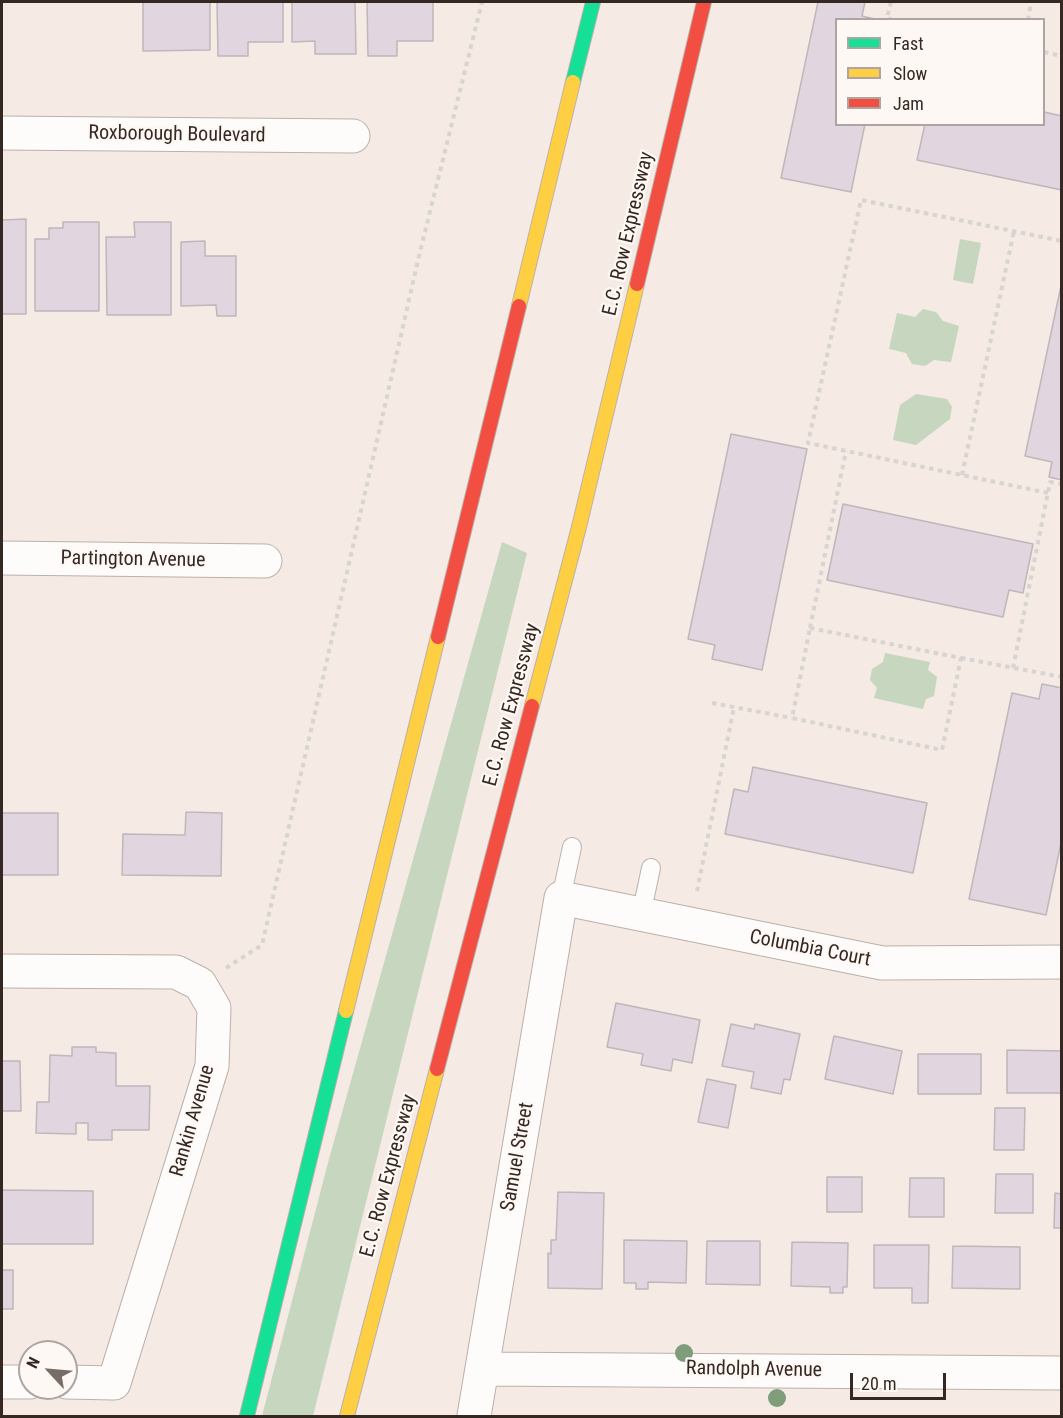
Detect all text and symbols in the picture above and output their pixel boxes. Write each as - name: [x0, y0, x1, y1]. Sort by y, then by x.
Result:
- legend: [835, 18, 1045, 126]
- text: Fast: [893, 33, 924, 54]
- text: Slow: [893, 63, 927, 84]
- text: Jam: [893, 93, 924, 114]
- street label: Roxborough Boulevard: [88, 121, 266, 149]
- street label: E.C. Row Expressway: [598, 150, 660, 318]
- street label: Partington Avenue: [60, 547, 206, 573]
- street label: E.C. Row Expressway: [479, 621, 545, 789]
- street label: Columbia Court: [747, 925, 873, 973]
- street label: Rankin Avenue: [166, 1062, 220, 1180]
- street label: E.C. Row Expressway: [356, 1092, 422, 1260]
- street label: Samuel Street: [497, 1101, 539, 1213]
- north arrow: [18, 1340, 78, 1400]
- text: N: [22, 1354, 44, 1371]
- street label: Randolph Avenue: [686, 1357, 822, 1383]
- scale bar: [853, 1361, 949, 1399]
- text: 20 m: [861, 1373, 896, 1394]

